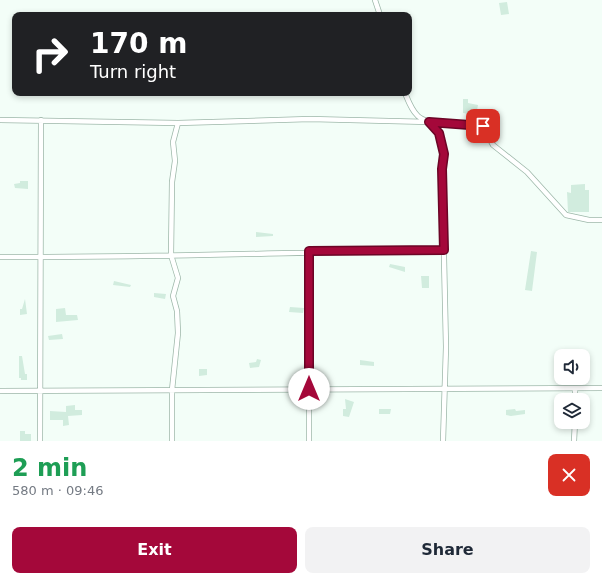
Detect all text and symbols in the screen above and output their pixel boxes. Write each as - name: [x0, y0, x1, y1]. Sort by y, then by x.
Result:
- text: 170 m: [90, 27, 187, 60]
- icon: right: [24, 28, 76, 80]
- text: Turn right: [90, 61, 176, 82]
- pin: [466, 109, 500, 143]
- icon: arrive: [472, 115, 494, 137]
- map controls: [554, 349, 590, 429]
- button: sound: [554, 349, 590, 385]
- position arrow: [288, 368, 330, 410]
- button: layers: [554, 393, 590, 429]
- text: 2 min: [12, 454, 87, 482]
- button: close: [548, 454, 590, 496]
- text: 580 m · 09:46: [12, 483, 103, 498]
- button: Exit: [12, 527, 297, 573]
- button: Share: [305, 527, 590, 573]

